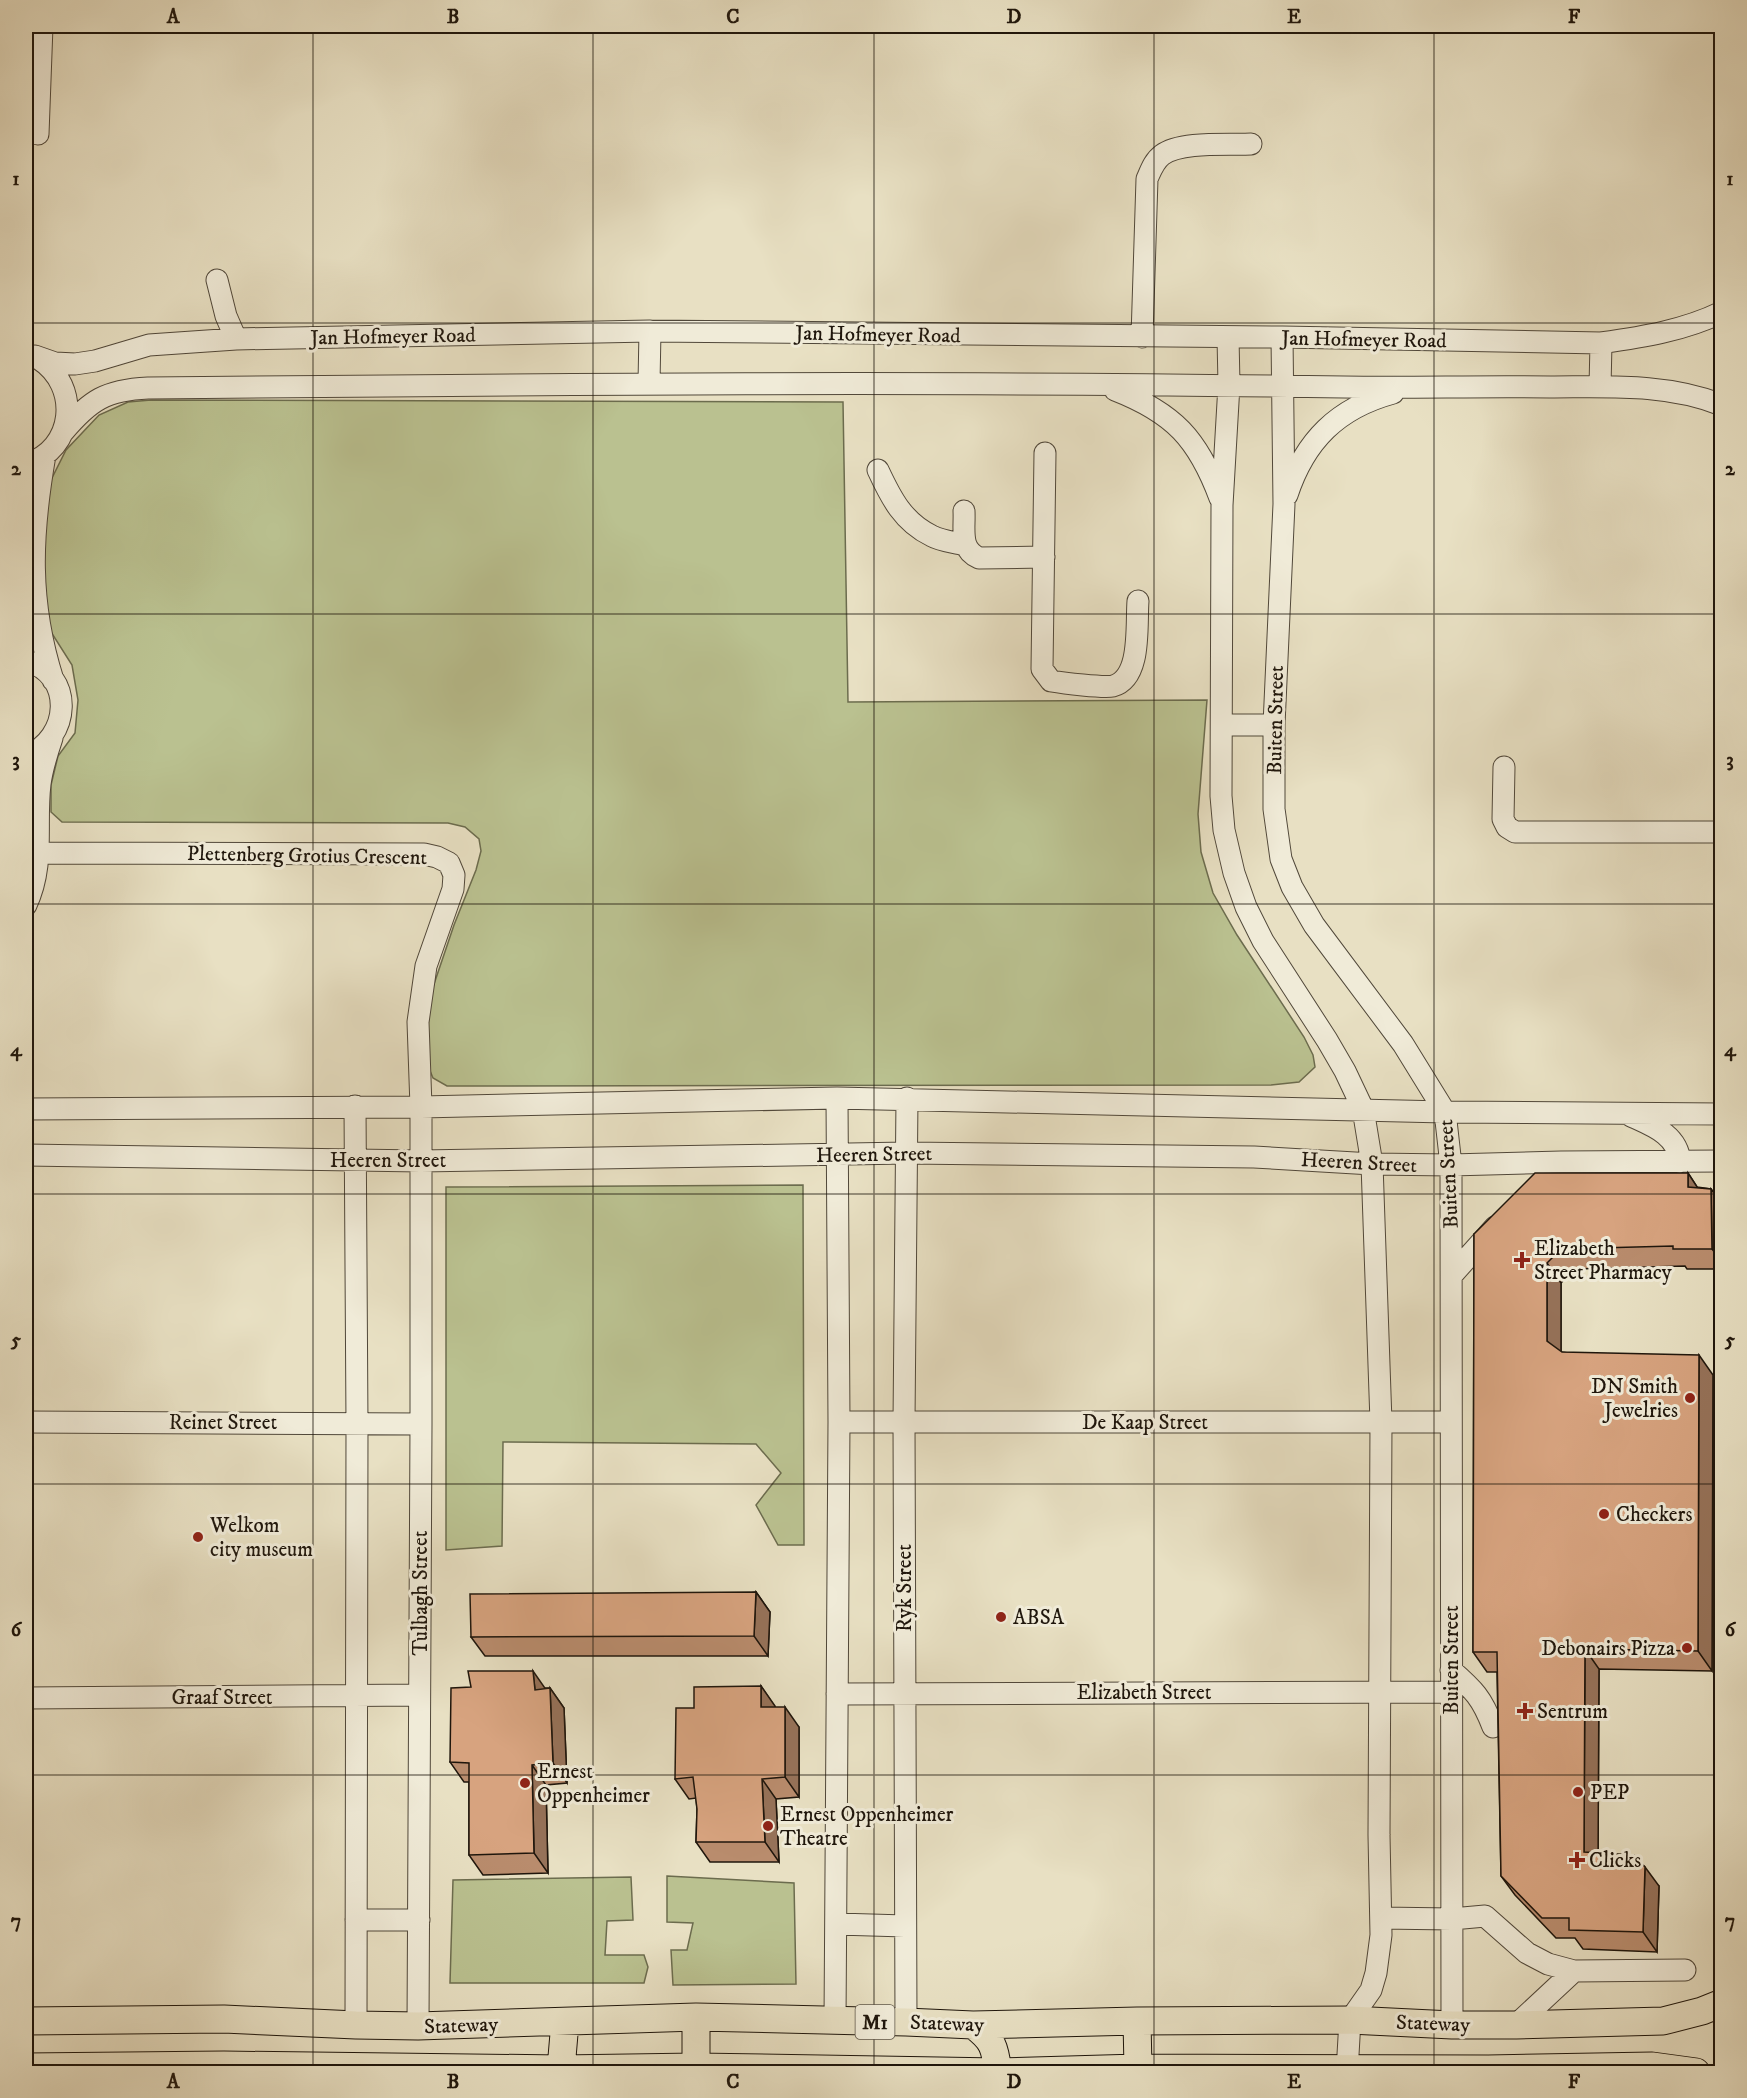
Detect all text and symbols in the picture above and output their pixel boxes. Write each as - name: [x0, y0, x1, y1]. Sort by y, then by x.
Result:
- text: A: [166, 5, 181, 30]
- text: B: [447, 5, 459, 30]
- text: C: [726, 5, 740, 30]
- text: D: [1007, 5, 1022, 30]
- text: E: [1287, 5, 1301, 30]
- text: F: [1568, 5, 1581, 30]
- text: 1: [12, 167, 20, 192]
- text: 1: [1726, 167, 1734, 192]
- street label: Jan Hofmeyer Road: [793, 321, 961, 349]
- street label: Jan Hofmeyer Road: [308, 323, 476, 351]
- street label: Jan Hofmeyer Road: [1279, 326, 1447, 354]
- text: 2: [11, 457, 22, 482]
- text: 2: [1725, 457, 1736, 482]
- street label: Buiten Street: [1262, 665, 1290, 775]
- text: 3: [12, 748, 20, 773]
- text: 3: [1726, 748, 1734, 773]
- street label: Plettenberg Grotius Crescent: [187, 841, 428, 871]
- text: 4: [10, 1038, 23, 1063]
- text: 4: [1724, 1038, 1737, 1063]
- street label: Buiten Street: [1433, 1118, 1465, 1229]
- street label: Heeren Street: [816, 1141, 933, 1169]
- street label: Heeren Street: [1300, 1147, 1418, 1179]
- street label: Heeren Street: [330, 1148, 446, 1174]
- place label: Elizabeth Street Pharmacy: [1534, 1236, 1673, 1286]
- marker: Elizabeth Street Pharmacy: [1515, 1253, 1529, 1267]
- text: 5: [10, 1328, 21, 1353]
- text: 5: [1724, 1328, 1735, 1353]
- place label: DN Smith Jewelries: [1591, 1374, 1678, 1424]
- marker: DN Smith Jewelries: [1683, 1391, 1697, 1405]
- street label: Reinet Street: [169, 1410, 278, 1436]
- street label: De Kaap Street: [1082, 1410, 1208, 1436]
- place label: Checkers: [1616, 1502, 1692, 1528]
- marker: Checkers: [1597, 1507, 1611, 1521]
- place label: Welkom city museum: [209, 1513, 313, 1563]
- marker: Welkom city museum: [191, 1530, 205, 1544]
- street label: Tulbagh Street: [408, 1530, 434, 1655]
- street label: Ryk Street: [892, 1544, 918, 1632]
- place label: ABSA: [1013, 1605, 1065, 1631]
- street label: Buiten Street: [1439, 1605, 1465, 1715]
- marker: ABSA: [994, 1610, 1008, 1624]
- text: 6: [11, 1618, 23, 1643]
- text: 6: [1725, 1618, 1737, 1643]
- place label: Debonairs Pizza: [1541, 1636, 1675, 1662]
- marker: Debonairs Pizza: [1680, 1641, 1694, 1655]
- street label: Elizabeth Street: [1076, 1680, 1212, 1706]
- street label: Graaf Street: [171, 1685, 273, 1711]
- place label: Sentrum: [1537, 1699, 1608, 1725]
- marker: Sentrum: [1518, 1704, 1532, 1718]
- place label: Ernest Oppenheimer: [537, 1759, 650, 1809]
- marker: Ernest Oppenheimer: [518, 1776, 532, 1790]
- place label: PEP: [1590, 1780, 1629, 1806]
- marker: PEP: [1571, 1785, 1585, 1799]
- place label: Ernest Oppenheimer Theatre: [780, 1802, 954, 1852]
- marker: Ernest Oppenheimer Theatre: [761, 1819, 775, 1833]
- place label: Clicks: [1589, 1848, 1641, 1874]
- marker: Clicks: [1570, 1853, 1584, 1867]
- text: 7: [11, 1909, 21, 1934]
- text: 7: [1725, 1909, 1735, 1934]
- road number: M1: [856, 2005, 894, 2039]
- street label: Stateway: [909, 2010, 986, 2038]
- street label: Stateway: [1395, 2010, 1472, 2038]
- street label: Stateway: [423, 2012, 500, 2040]
- text: A: [166, 2070, 181, 2095]
- text: B: [447, 2070, 459, 2095]
- text: C: [726, 2070, 740, 2095]
- text: D: [1007, 2070, 1022, 2095]
- text: E: [1287, 2070, 1301, 2095]
- text: F: [1568, 2070, 1581, 2095]

